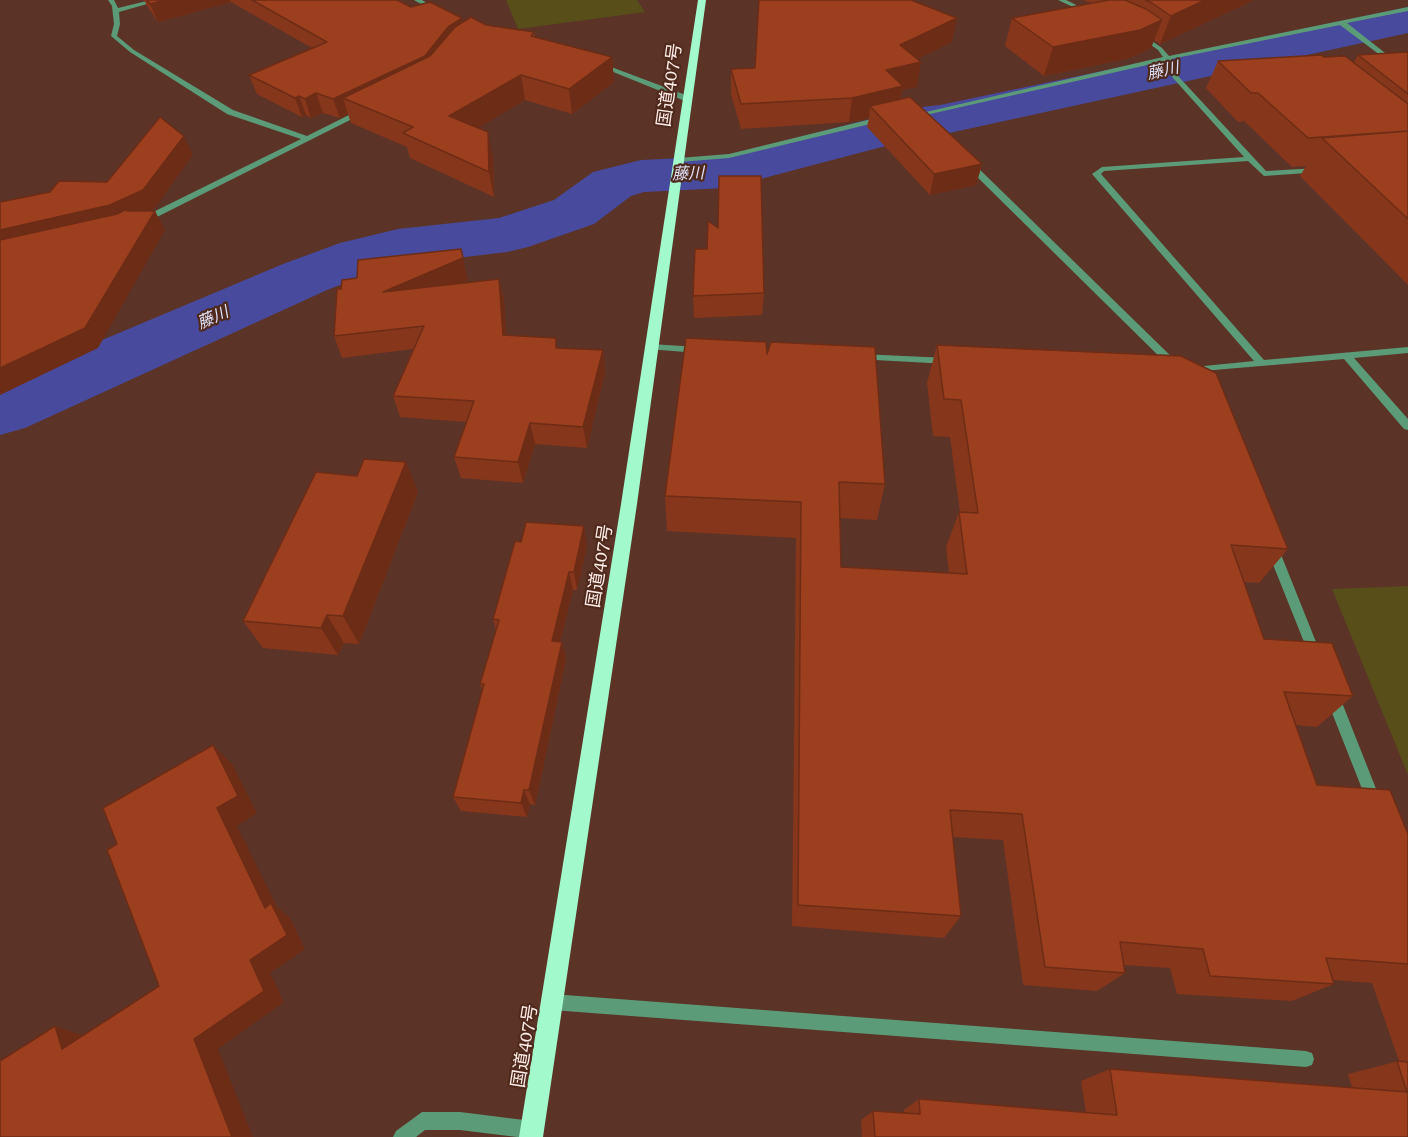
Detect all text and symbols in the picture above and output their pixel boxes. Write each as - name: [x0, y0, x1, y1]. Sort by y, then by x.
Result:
- street label: 国道407号: [653, 42, 687, 128]
- water label: 藤川: [1145, 58, 1181, 84]
- water label: 藤川: [672, 164, 704, 184]
- water label: 藤川: [194, 303, 232, 333]
- street label: 国道407号: [583, 523, 617, 609]
- street label: 国道407号: [508, 1003, 542, 1089]

